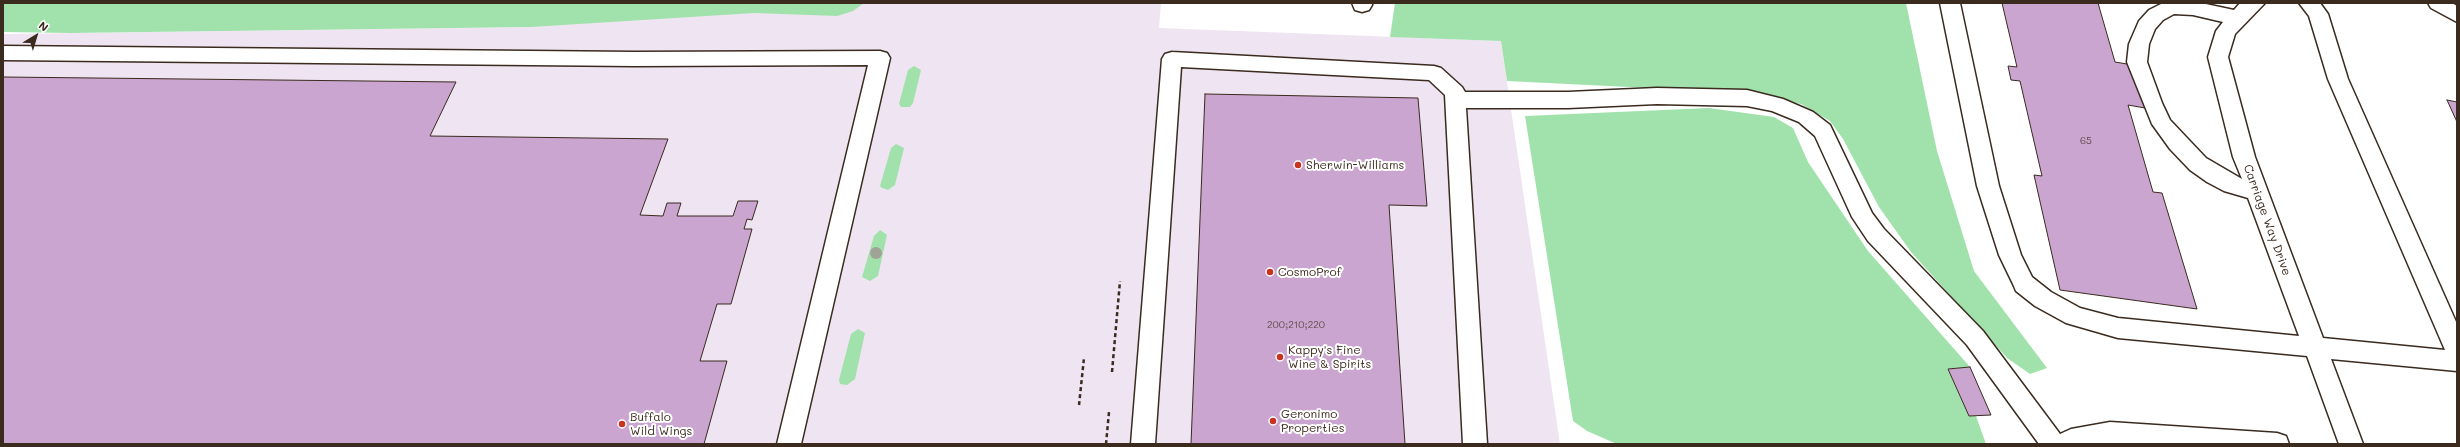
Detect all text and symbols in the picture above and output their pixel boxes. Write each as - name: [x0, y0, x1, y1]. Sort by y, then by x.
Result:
- north arrow: [16, 16, 56, 56]
- text: N: [36, 18, 52, 35]
- house number: 65: [2080, 135, 2092, 147]
- place label: Sherwin-Williams: [1306, 158, 1404, 172]
- marker: Sherwin-Williams: [1293, 160, 1303, 170]
- street label: Carriage Way Drive: [2240, 162, 2294, 278]
- place label: CosmoProf: [1278, 265, 1341, 279]
- marker: CosmoProf: [1265, 267, 1275, 277]
- house number: 200;210;220: [1267, 319, 1325, 331]
- place label: Kappy's Fine Wine & Spirits: [1288, 343, 1371, 371]
- marker: Kappy's Fine Wine & Spirits: [1275, 352, 1285, 362]
- place label: Geronimo Properties: [1281, 407, 1345, 435]
- place label: Buffalo Wild Wings: [630, 410, 692, 438]
- marker: Geronimo Properties: [1268, 416, 1278, 426]
- marker: Buffalo Wild Wings: [617, 419, 627, 429]

